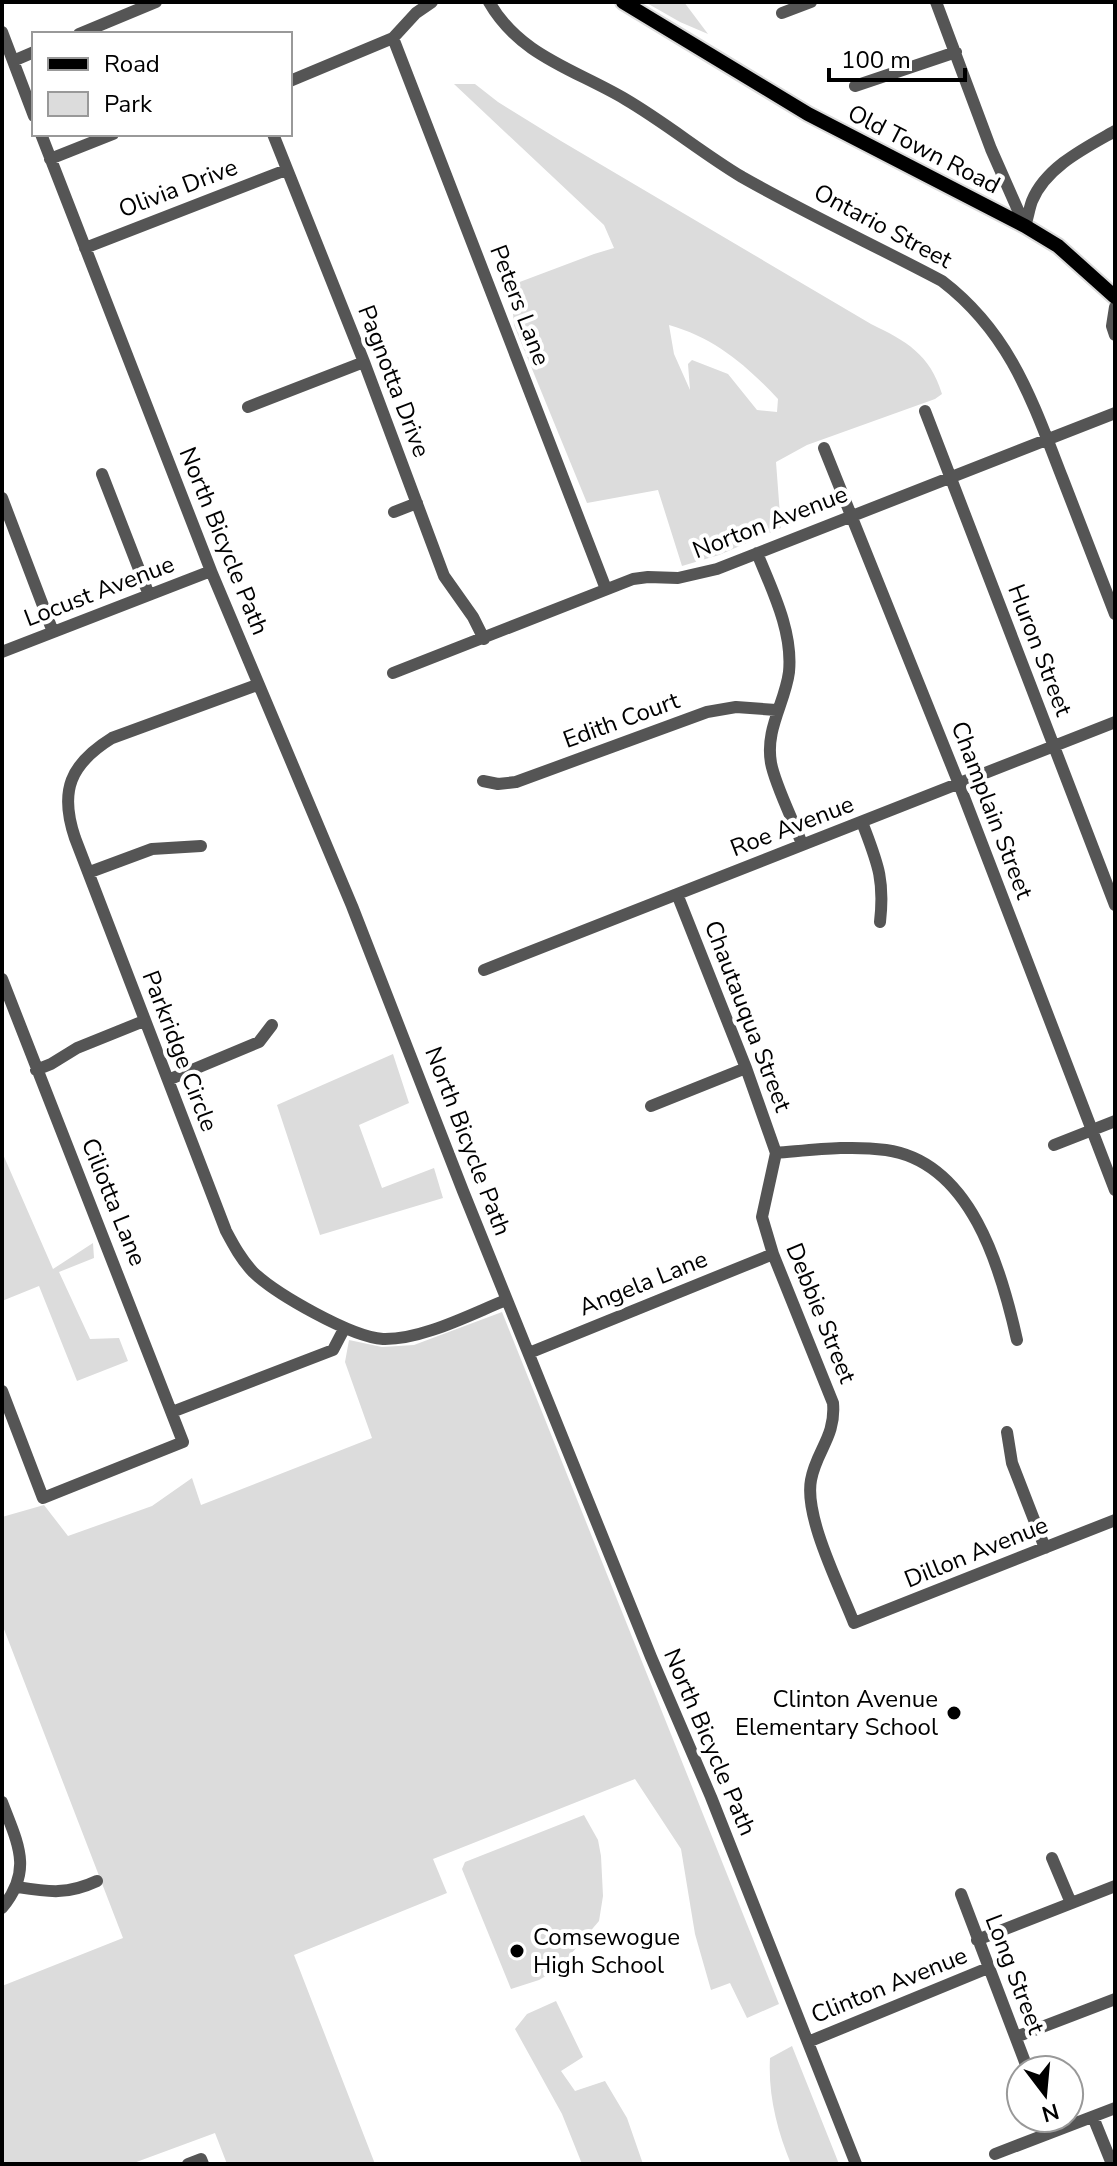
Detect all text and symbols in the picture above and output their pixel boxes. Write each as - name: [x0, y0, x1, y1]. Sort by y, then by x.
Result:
- legend: [32, 32, 292, 136]
- scale bar: [829, 32, 965, 82]
- text: 100 m: [841, 44, 911, 76]
- text: Road: [104, 48, 160, 80]
- text: Park: [104, 88, 153, 120]
- street label: Old Town Road: [842, 97, 1006, 201]
- street label: Olivia Drive: [114, 151, 242, 225]
- street label: Ontario Street: [808, 176, 958, 276]
- street label: Peters Lane: [482, 240, 558, 370]
- street label: Pagnotta Drive: [350, 300, 438, 462]
- street label: North Bicycle Path: [172, 442, 276, 640]
- street label: Norton Avenue: [688, 478, 852, 566]
- street label: Locust Avenue: [19, 548, 179, 634]
- street label: Huron Street: [1000, 579, 1080, 721]
- street label: Edith Court: [558, 684, 684, 756]
- street label: Champlain Street: [943, 717, 1041, 904]
- street label: Roe Avenue: [726, 788, 858, 864]
- street label: Chautauqua Street: [697, 916, 799, 1117]
- street label: Parkridge Circle: [135, 966, 225, 1136]
- street label: North Bicycle Path: [417, 1042, 519, 1240]
- street label: Ciliotta Lane: [74, 1133, 154, 1271]
- street label: Debbie Street: [778, 1238, 864, 1388]
- street label: Angela Lane: [574, 1243, 712, 1323]
- street label: Dillon Avenue: [899, 1509, 1053, 1595]
- street label: North Bicycle Path: [656, 1644, 764, 1840]
- place label: Clinton Avenue Elementary School: [735, 1683, 938, 1743]
- marker: Clinton Avenue Elementary School: [945, 1704, 963, 1722]
- street label: Long Street: [978, 1910, 1053, 2039]
- place label: Comsewogue High School: [533, 1921, 680, 1981]
- street label: Clinton Avenue: [806, 1939, 972, 2031]
- marker: Comsewogue High School: [508, 1942, 526, 1960]
- north arrow: [1005, 2054, 1085, 2134]
- text: N: [1038, 2096, 1062, 2129]

